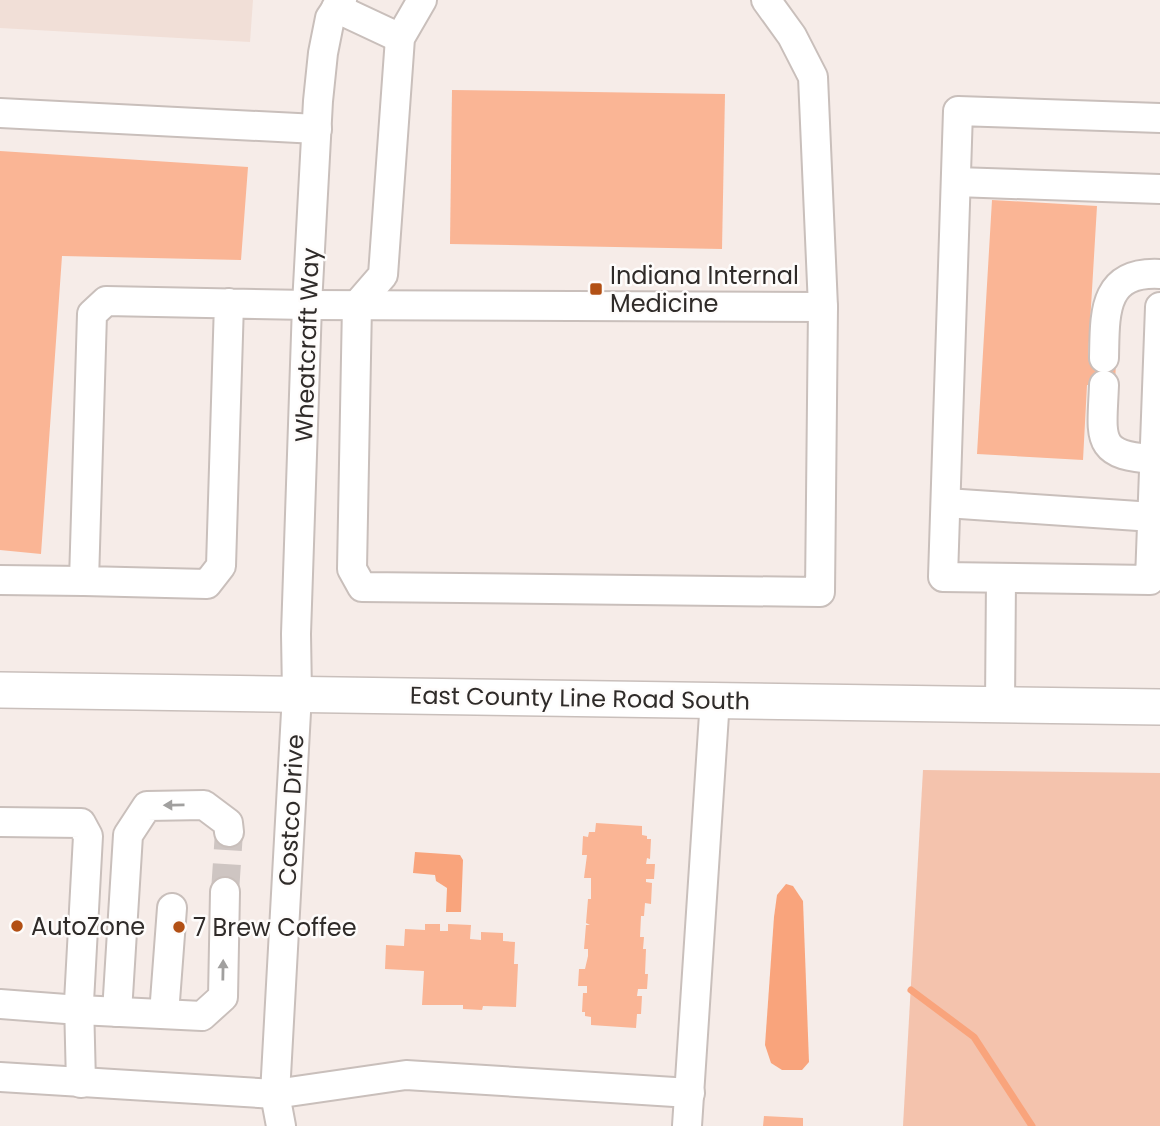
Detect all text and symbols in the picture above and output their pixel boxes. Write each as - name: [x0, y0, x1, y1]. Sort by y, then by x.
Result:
- street label: Wheatcraft Way: [287, 247, 327, 443]
- place label: Indiana Internal Medicine: [610, 259, 799, 320]
- marker: Indiana Internal Medicine: [588, 281, 604, 297]
- street label: East County Line Road South: [410, 679, 750, 717]
- street label: Costco Drive: [271, 733, 311, 887]
- one-way arrow: [163, 800, 185, 811]
- place label: AutoZone: [31, 910, 145, 943]
- place label: 7 Brew Coffee: [193, 911, 357, 944]
- marker: AutoZone: [9, 918, 25, 934]
- marker: 7 Brew Coffee: [171, 919, 187, 935]
- one-way arrow: [218, 959, 229, 981]

